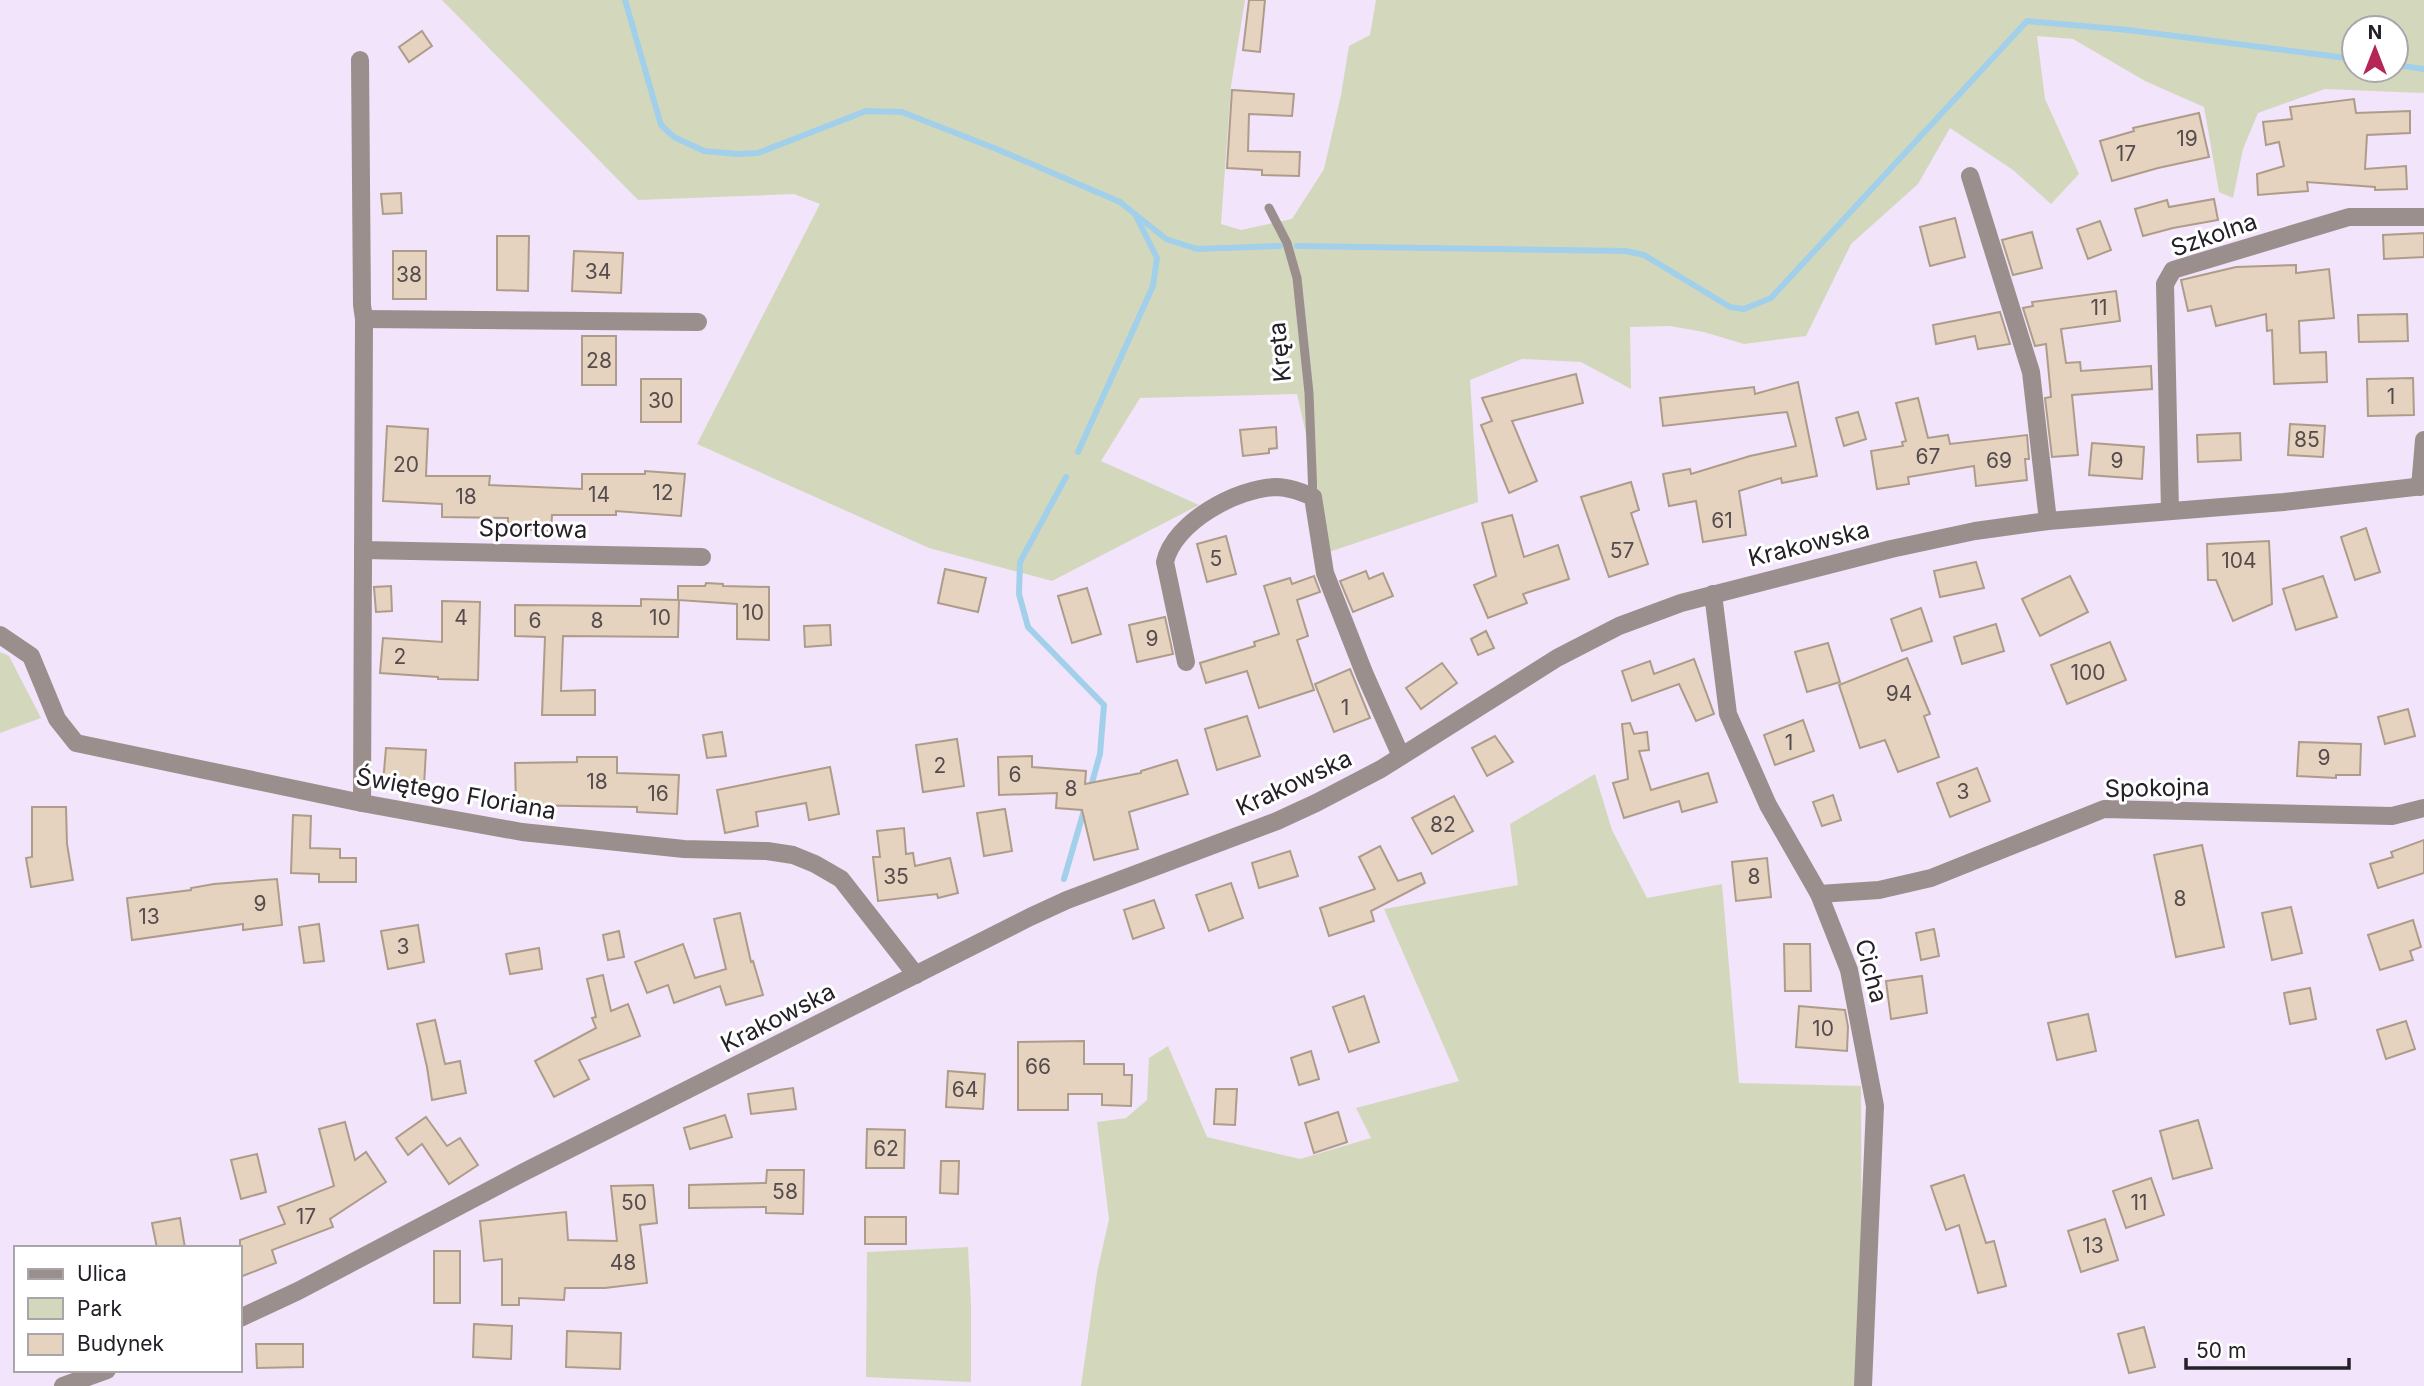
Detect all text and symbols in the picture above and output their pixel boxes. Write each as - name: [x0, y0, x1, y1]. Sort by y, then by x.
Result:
- north arrow: [2340, 14, 2410, 84]
- text: N: [2368, 21, 2382, 44]
- house number: 19: [2176, 126, 2198, 151]
- house number: 17: [2116, 141, 2136, 166]
- street label: Szkolna: [2167, 206, 2261, 263]
- house number: 34: [585, 259, 611, 284]
- house number: 38: [396, 262, 422, 287]
- house number: 11: [2090, 295, 2108, 320]
- street label: Kręta: [1262, 321, 1297, 384]
- house number: 28: [586, 348, 612, 373]
- house number: 1: [2387, 384, 2395, 409]
- house number: 30: [648, 388, 674, 413]
- house number: 85: [2294, 427, 2320, 452]
- house number: 67: [1916, 444, 1940, 469]
- house number: 69: [1986, 448, 2012, 473]
- house number: 9: [2110, 448, 2124, 473]
- house number: 20: [393, 452, 419, 477]
- house number: 12: [652, 480, 674, 505]
- house number: 14: [588, 482, 610, 507]
- house number: 18: [455, 484, 477, 509]
- house number: 61: [1711, 508, 1733, 533]
- street label: Sportowa: [478, 513, 588, 544]
- street label: Krakowska: [1745, 514, 1873, 573]
- house number: 57: [1610, 538, 1634, 563]
- house number: 5: [1210, 546, 1222, 571]
- house number: 104: [2221, 548, 2257, 573]
- house number: 10: [742, 600, 764, 625]
- house number: 4: [454, 605, 468, 630]
- house number: 10: [649, 605, 671, 630]
- house number: 6: [528, 608, 542, 633]
- house number: 8: [591, 608, 604, 633]
- house number: 9: [1145, 626, 1159, 651]
- house number: 2: [394, 644, 406, 669]
- house number: 100: [2070, 660, 2106, 685]
- house number: 94: [1886, 681, 1912, 706]
- house number: 1: [1341, 695, 1349, 720]
- house number: 1: [1785, 730, 1793, 755]
- street label: Krakowska: [1231, 743, 1356, 822]
- house number: 9: [2317, 745, 2331, 770]
- house number: 2: [934, 753, 946, 778]
- street label: Świętego Floriana: [354, 762, 559, 825]
- house number: 6: [1008, 762, 1022, 787]
- house number: 18: [586, 769, 608, 794]
- street label: Spokojna: [2104, 772, 2210, 803]
- house number: 8: [1065, 776, 1078, 801]
- house number: 3: [1957, 779, 1969, 804]
- house number: 16: [647, 781, 669, 806]
- house number: 82: [1430, 812, 1456, 837]
- house number: 35: [883, 864, 909, 889]
- house number: 8: [1748, 864, 1761, 889]
- house number: 8: [2174, 886, 2187, 911]
- house number: 9: [253, 891, 267, 916]
- house number: 13: [138, 904, 160, 929]
- house number: 3: [397, 934, 409, 959]
- street label: Cicha: [1849, 936, 1894, 1006]
- street label: Krakowska: [716, 976, 840, 1059]
- house number: 10: [1812, 1016, 1834, 1041]
- house number: 66: [1025, 1054, 1051, 1079]
- house number: 64: [952, 1077, 978, 1102]
- house number: 62: [873, 1136, 899, 1161]
- house number: 58: [772, 1179, 798, 1204]
- house number: 50: [621, 1190, 647, 1215]
- house number: 11: [2130, 1190, 2148, 1215]
- house number: 17: [296, 1204, 316, 1229]
- house number: 13: [2082, 1233, 2104, 1258]
- legend: [14, 1246, 242, 1372]
- house number: 48: [610, 1250, 636, 1275]
- text: Ulica: [77, 1261, 127, 1286]
- text: Park: [77, 1296, 122, 1321]
- scale bar: [2186, 1326, 2349, 1370]
- text: Budynek: [77, 1331, 165, 1356]
- text: 50 m: [2196, 1338, 2246, 1363]

